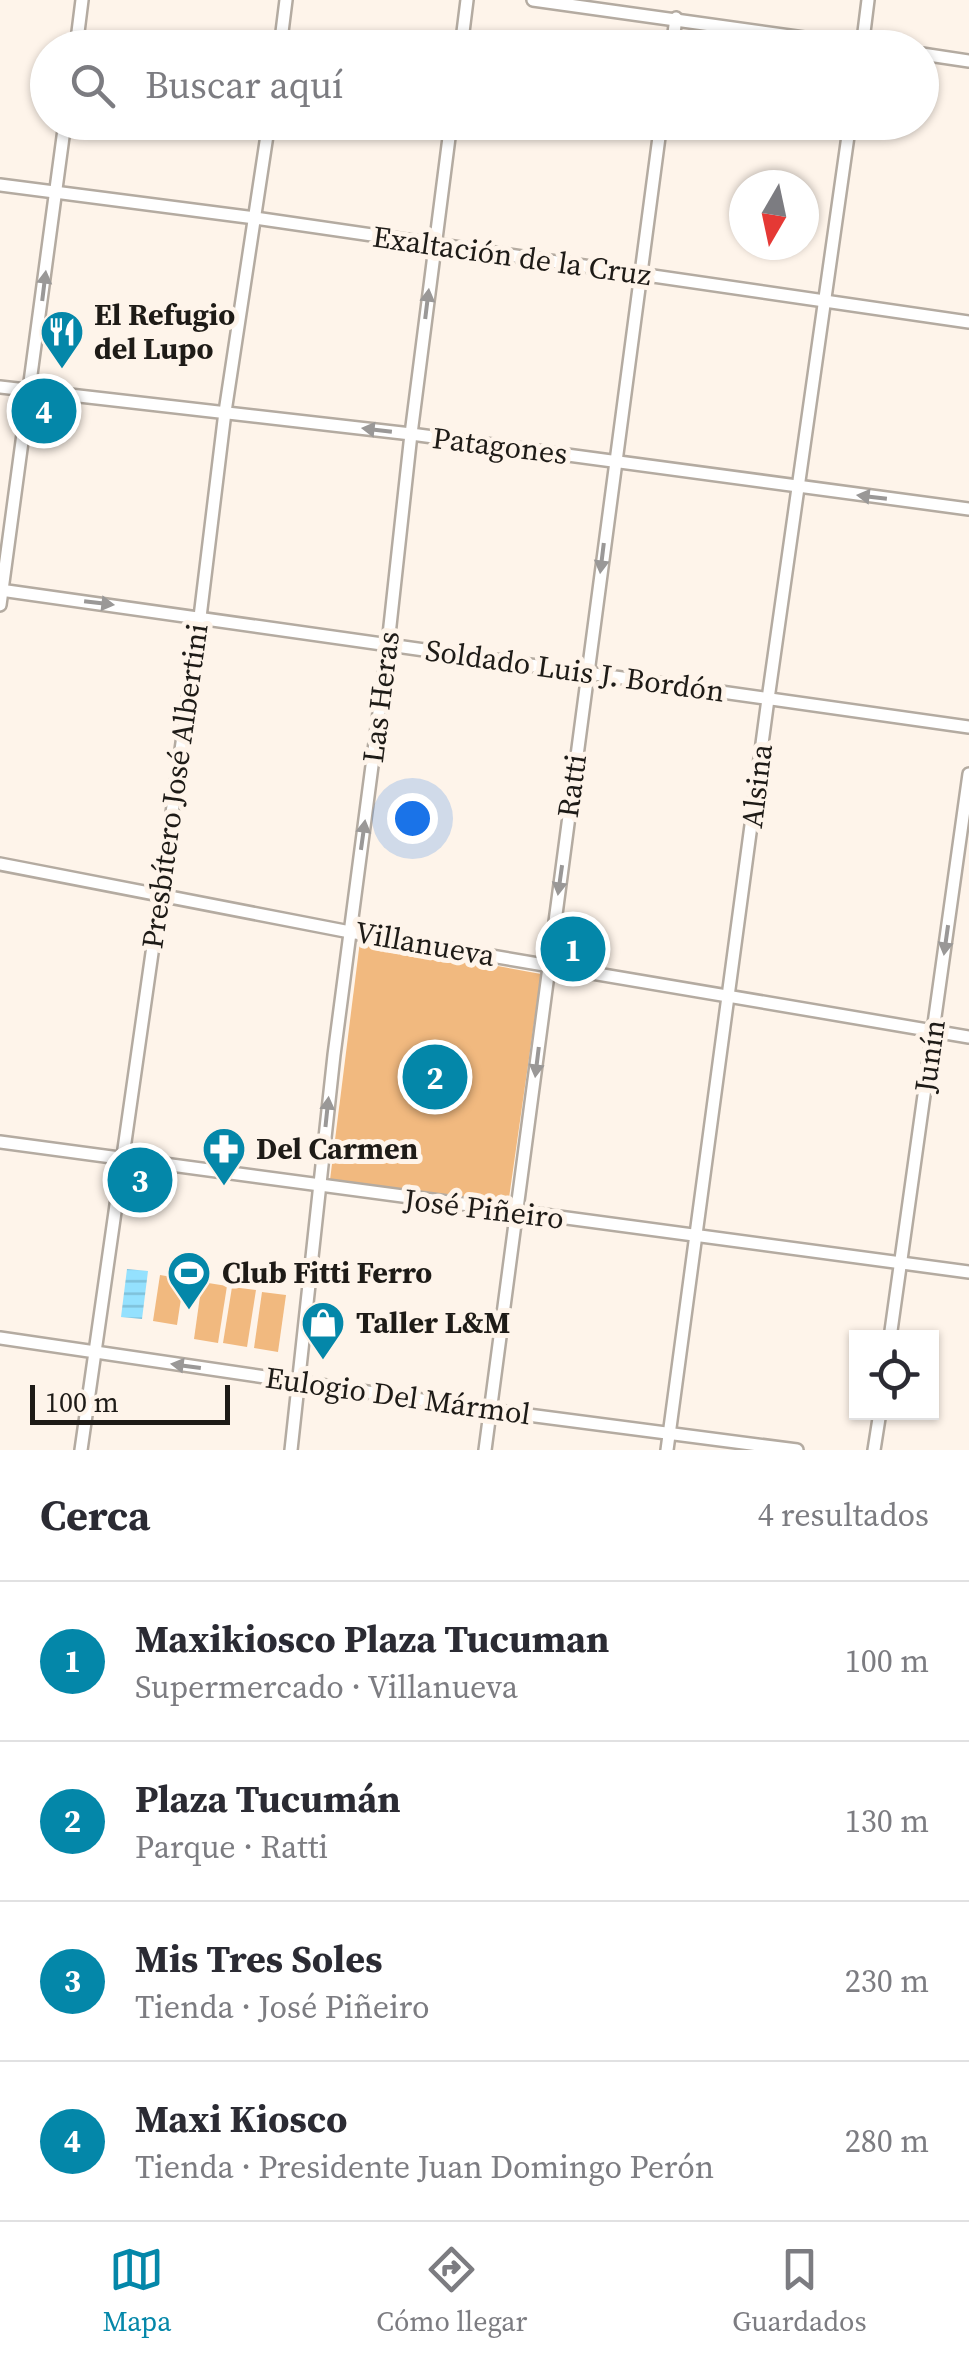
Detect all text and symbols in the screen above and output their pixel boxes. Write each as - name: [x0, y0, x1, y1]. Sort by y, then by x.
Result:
- search box: [30, 30, 939, 140]
- icon: search: [65, 58, 120, 113]
- text: Buscar aquí: [145, 59, 343, 111]
- north arrow: [729, 170, 819, 260]
- street label: Exaltación de la Cruz: [370, 216, 654, 295]
- one-way arrow: [36, 270, 52, 301]
- one-way arrow: [420, 288, 436, 319]
- place label: El Refugio del Lupo: [94, 294, 235, 369]
- restaurant icon: El Refugio del Lupo: [39, 309, 85, 370]
- pin: 4: [12, 374, 76, 448]
- street label: Patagones: [430, 417, 570, 474]
- one-way arrow: [360, 422, 392, 438]
- one-way arrow: [856, 489, 888, 505]
- one-way arrow: [594, 542, 610, 574]
- one-way arrow: [83, 596, 115, 612]
- street label: Presbítero José Albertini: [131, 621, 218, 951]
- street label: Las Heras: [352, 629, 409, 765]
- street label: Soldado Luis J. Bordón: [423, 629, 727, 712]
- street label: Alsina: [731, 741, 782, 830]
- street label: Ratti: [547, 752, 596, 820]
- your location: [387, 793, 438, 844]
- one-way arrow: [355, 819, 371, 851]
- one-way arrow: [552, 865, 568, 896]
- street label: Villanueva: [352, 911, 499, 976]
- pin: 1: [540, 912, 606, 986]
- one-way arrow: [937, 925, 953, 957]
- street label: Junín: [904, 1017, 955, 1096]
- pin: 2: [402, 1040, 468, 1114]
- one-way arrow: [529, 1047, 545, 1079]
- one-way arrow: [319, 1095, 335, 1127]
- pharmacy icon: Del Carmen: [201, 1126, 247, 1187]
- place label: Del Carmen: [256, 1128, 418, 1169]
- pin: 3: [108, 1142, 172, 1218]
- street label: José Piñeiro: [401, 1178, 566, 1239]
- sports icon: Club Fitti Ferro: [166, 1250, 212, 1311]
- place label: Club Fitti Ferro: [222, 1252, 432, 1293]
- shop icon: Taller L&M: [300, 1300, 346, 1361]
- place label: Taller L&M: [356, 1302, 510, 1343]
- map controls: [849, 1330, 939, 1420]
- button: locate: [849, 1330, 939, 1420]
- street label: Eulogio Del Mármol: [263, 1357, 533, 1434]
- one-way arrow: [169, 1358, 201, 1374]
- scale bar: [30, 1380, 230, 1424]
- text: 100 m: [45, 1383, 119, 1421]
- text: Cerca: [40, 1486, 150, 1544]
- text: 4 resultados: [758, 1493, 929, 1537]
- text: Maxikiosco Plaza Tucuman: [135, 1613, 610, 1665]
- text: 1: [64, 1639, 81, 1683]
- text: 100 m: [845, 1639, 929, 1683]
- text: Supermercado · Villanueva: [135, 1665, 518, 1709]
- text: Plaza Tucumán: [135, 1773, 401, 1825]
- text: 2: [64, 1799, 81, 1843]
- text: 130 m: [845, 1799, 929, 1843]
- text: Parque · Ratti: [135, 1825, 328, 1869]
- text: Mis Tres Soles: [135, 1933, 382, 1985]
- text: 3: [64, 1959, 81, 2003]
- text: 230 m: [845, 1959, 929, 2003]
- text: Tienda · José Piñeiro: [135, 1985, 430, 2029]
- text: Maxi Kiosco: [135, 2093, 348, 2145]
- text: 4: [64, 2119, 81, 2163]
- text: 280 m: [845, 2119, 929, 2163]
- text: Tienda · Presidente Juan Domingo Perón: [135, 2145, 714, 2189]
- tab: Mapa: [102, 2242, 171, 2340]
- tab: Cómo llegar: [376, 2242, 527, 2340]
- tab: Guardados: [732, 2242, 867, 2340]

